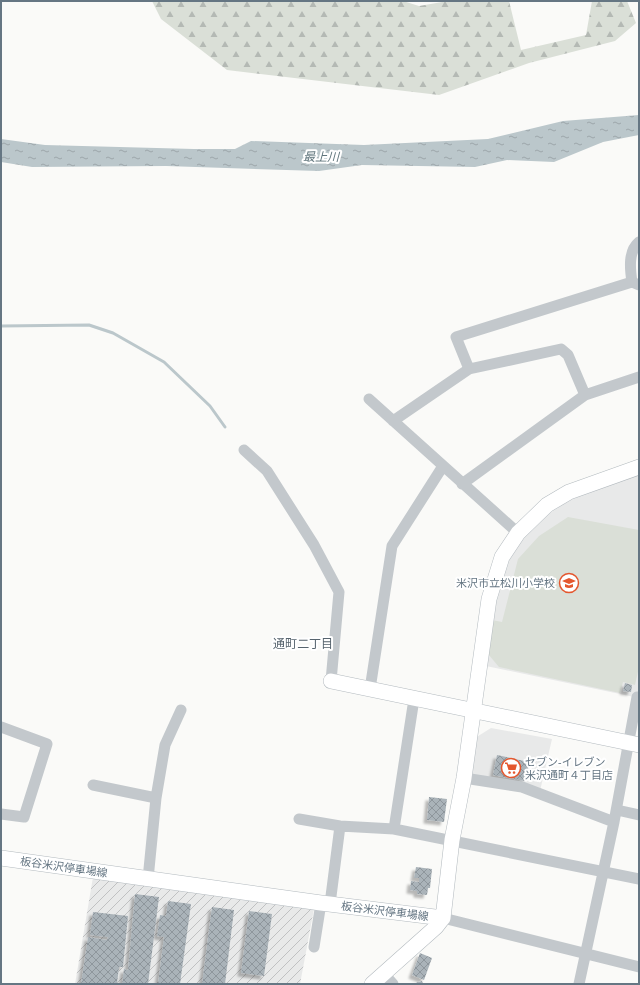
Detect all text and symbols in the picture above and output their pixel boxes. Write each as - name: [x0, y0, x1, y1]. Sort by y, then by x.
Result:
- water label: 最上川: [303, 148, 341, 165]
- school or university icon: 米沢市立松川小学校: [558, 572, 580, 594]
- place label: 米沢市立松川小学校: [456, 575, 555, 590]
- district label: 通町二丁目: [273, 635, 333, 652]
- place label: セブン-イレブン 米沢通町４丁目店: [525, 754, 613, 782]
- supermarket icon: セブン-イレブン 米沢通町４丁目店: [500, 757, 522, 779]
- street label: 板谷米沢停車場線: [19, 853, 109, 880]
- street label: 板谷米沢停車場線: [340, 898, 430, 923]

